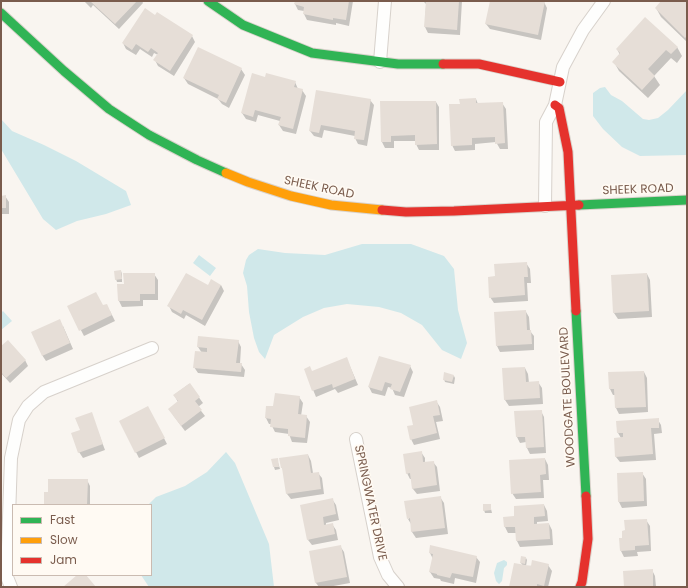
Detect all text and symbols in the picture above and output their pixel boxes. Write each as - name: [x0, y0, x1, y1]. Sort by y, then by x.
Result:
- street label: SHEEK ROAD: [283, 174, 355, 202]
- street label: SHEEK ROAD: [602, 182, 674, 198]
- street label: WOODGATE BOULEVARD: [557, 326, 579, 468]
- street label: SPRINGWATER DRIVE: [351, 444, 389, 562]
- legend: [12, 504, 152, 576]
- text: Fast: [50, 511, 75, 528]
- text: Slow: [50, 531, 78, 548]
- text: Jam: [50, 551, 77, 568]

